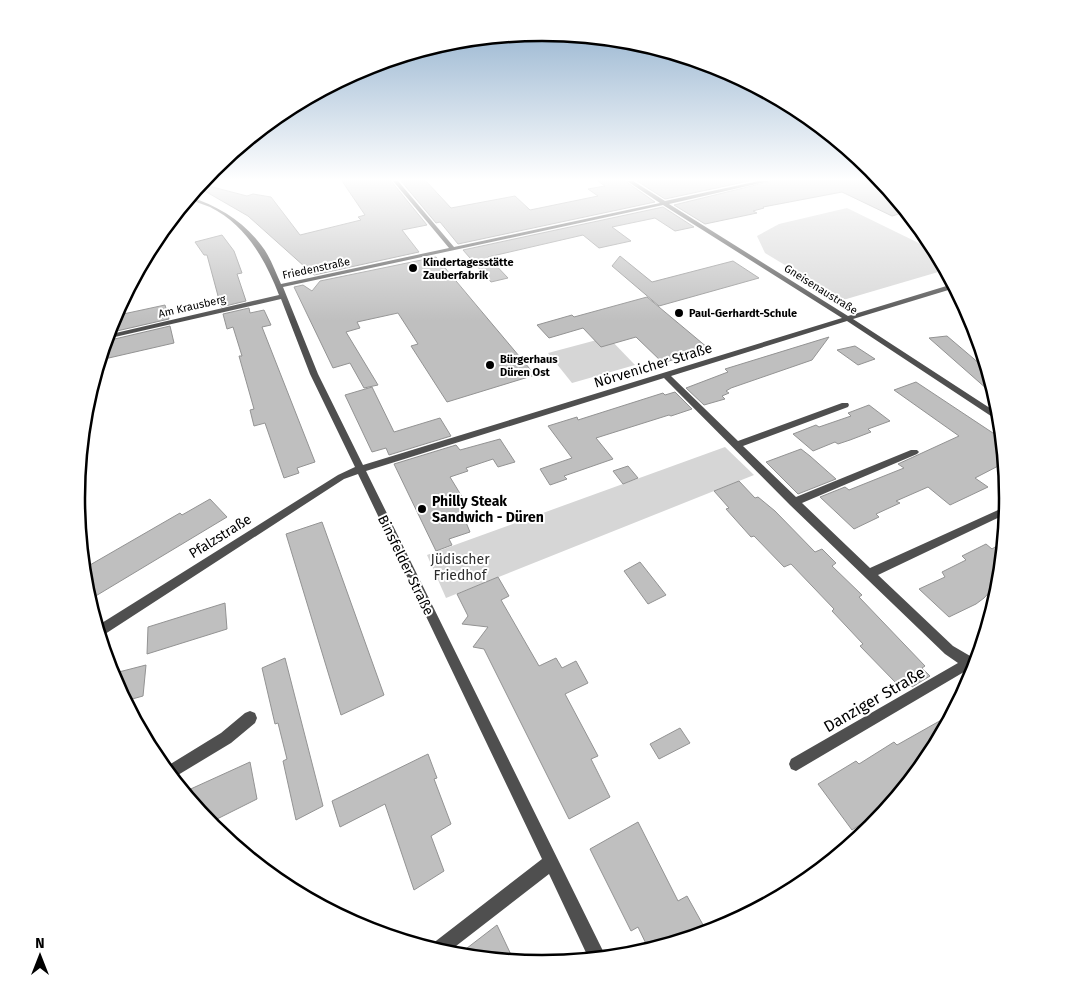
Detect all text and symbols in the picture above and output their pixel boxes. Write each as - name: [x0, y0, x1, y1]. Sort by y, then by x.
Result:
- street label: Friedenstraße: [281, 255, 351, 282]
- place label: Kindertagesstätte Zauberfabrik: [423, 256, 513, 282]
- marker: Kindertagesstätte Zauberfabrik: [407, 262, 419, 274]
- street label: Gneisenaustraße: [782, 262, 860, 317]
- street label: Am Krausberg: [157, 292, 227, 321]
- marker: Paul-Gerhardt-Schule: [673, 307, 685, 319]
- place label: Paul-Gerhardt-Schule: [689, 307, 797, 320]
- street label: Nörvenicher Straße: [592, 339, 714, 392]
- place label: Bürgerhaus Düren Ost: [500, 353, 558, 379]
- marker: Bürgerhaus Düren Ost: [484, 359, 496, 371]
- place label: Philly Steak Sandwich - Düren: [432, 493, 544, 526]
- marker: Philly Steak Sandwich - Düren: [416, 503, 428, 515]
- street label: Pfalzstraße: [186, 511, 255, 562]
- street label: Binsfelder Straße: [374, 512, 437, 618]
- park label: Jüdischer Friedhof: [430, 551, 490, 584]
- street label: Danziger Straße: [820, 663, 928, 736]
- north arrow: [15, 931, 65, 981]
- text: N: [35, 935, 45, 952]

